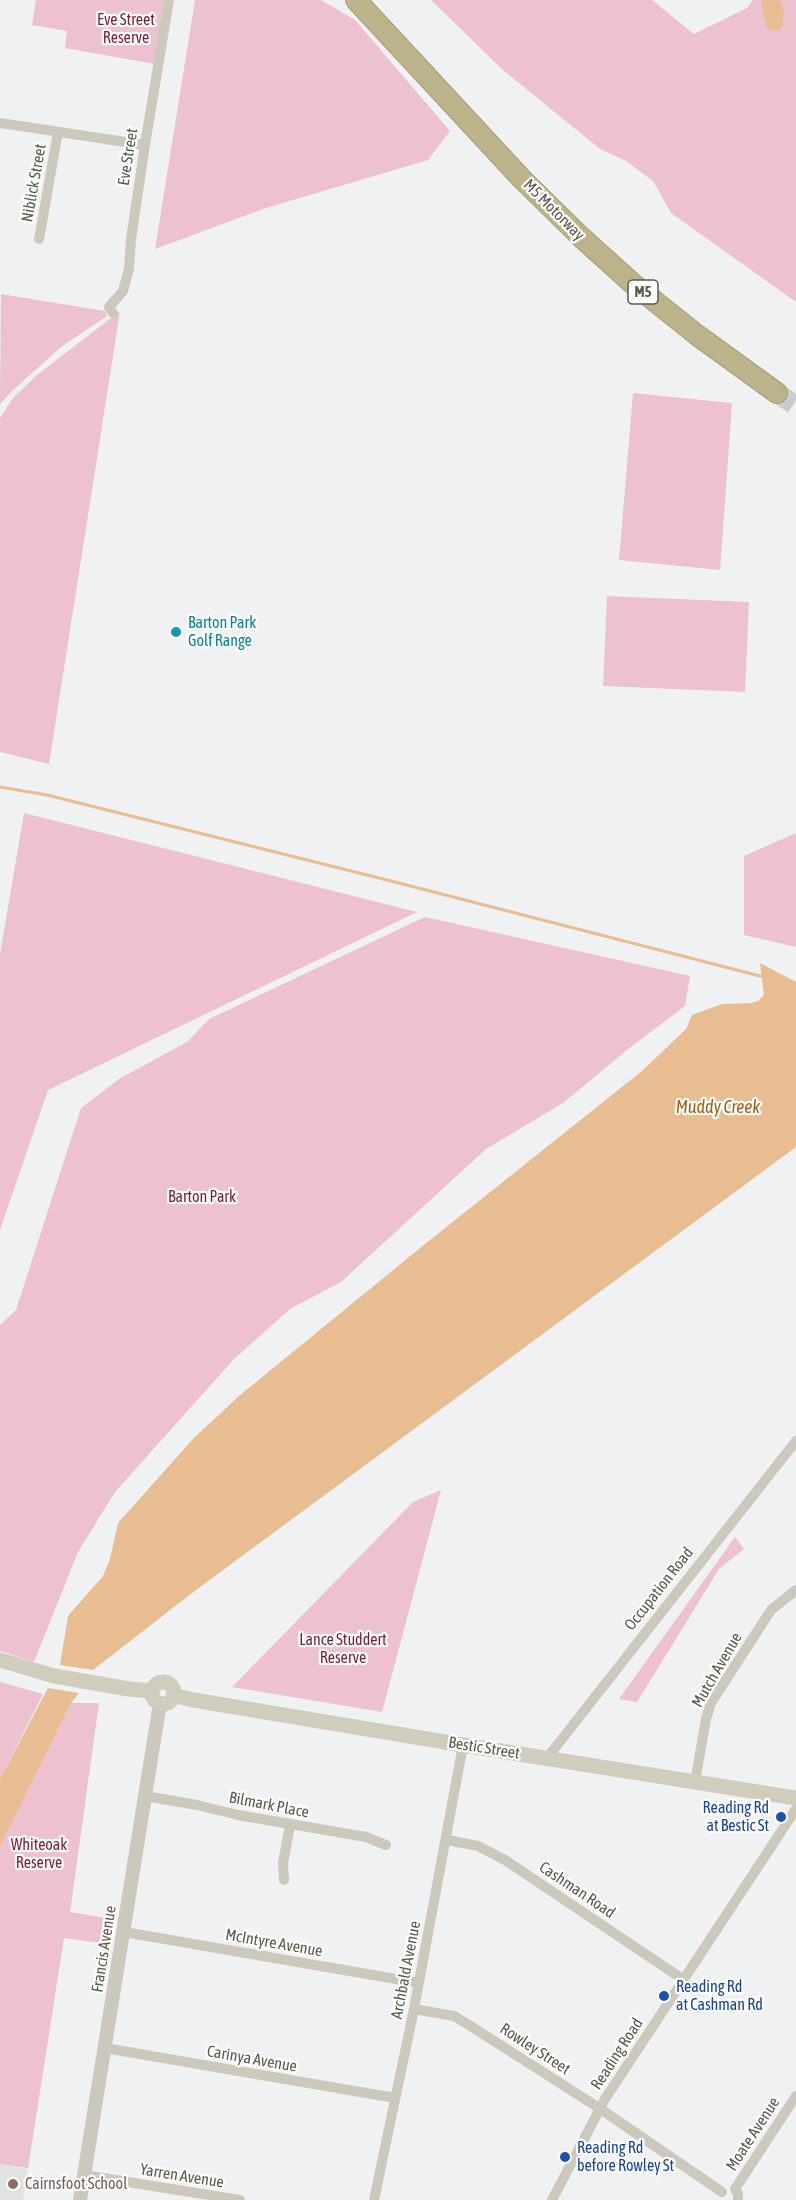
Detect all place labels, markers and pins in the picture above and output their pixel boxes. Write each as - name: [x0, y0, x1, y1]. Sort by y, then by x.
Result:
- place label: Barton Park Golf Range: [188, 613, 256, 651]
- marker: Barton Park Golf Range: [169, 625, 183, 639]
- place label: Reading Rd at Bestic St: [703, 1798, 769, 1836]
- marker: Reading Rd at Bestic St: [774, 1810, 788, 1824]
- place label: Reading Rd at Cashman Rd: [676, 1977, 763, 2015]
- marker: Reading Rd at Cashman Rd: [657, 1989, 671, 2003]
- place label: Reading Rd before Rowley St: [577, 2138, 674, 2176]
- marker: Reading Rd before Rowley St: [558, 2150, 572, 2164]
- place label: Cairnsfoot School: [25, 2174, 127, 2194]
- marker: Cairnsfoot School: [6, 2177, 20, 2191]

